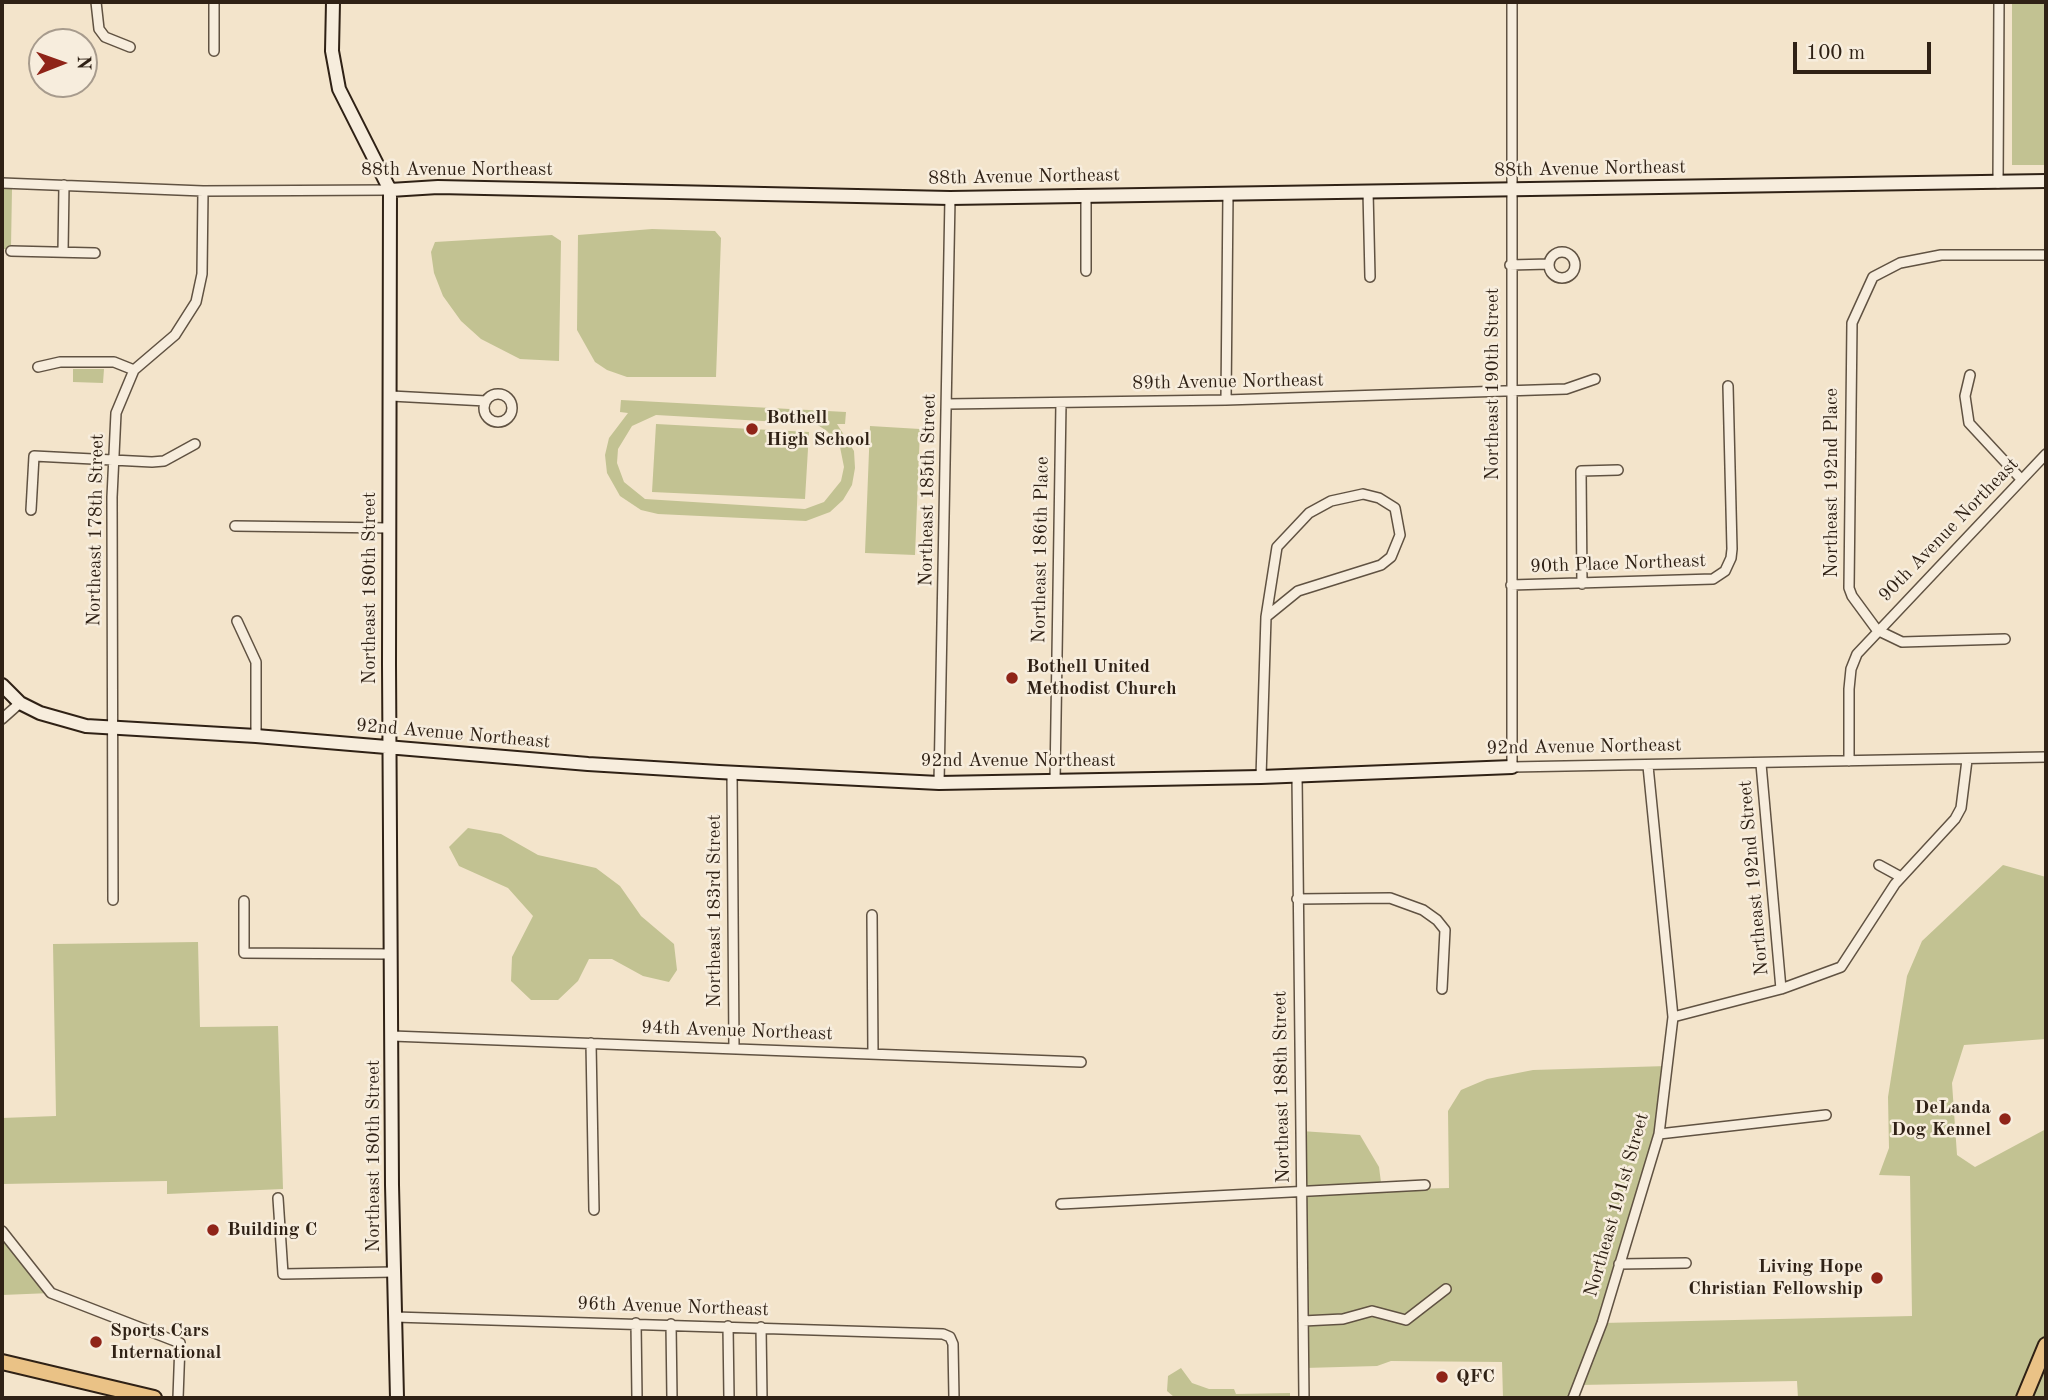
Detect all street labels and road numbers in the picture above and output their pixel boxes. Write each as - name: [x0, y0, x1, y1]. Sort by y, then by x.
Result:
- street label: 88th Avenue Northeast: [1494, 156, 1686, 182]
- street label: 88th Avenue Northeast: [361, 159, 553, 181]
- street label: 88th Avenue Northeast: [928, 164, 1120, 190]
- street label: Northeast 190th Street: [1482, 288, 1504, 480]
- street label: 89th Avenue Northeast: [1132, 369, 1324, 395]
- street label: Northeast 192nd Place: [1821, 388, 1843, 578]
- street label: Northeast 185th Street: [915, 393, 941, 587]
- street label: Northeast 178th Street: [83, 433, 109, 627]
- street label: 90th Avenue Northeast: [1874, 453, 2024, 607]
- street label: Northeast 186th Place: [1028, 456, 1054, 644]
- street label: Northeast 180th Street: [359, 492, 381, 684]
- street label: 90th Place Northeast: [1530, 550, 1706, 578]
- street label: 92nd Avenue Northeast: [355, 714, 551, 754]
- street label: 92nd Avenue Northeast: [1486, 734, 1682, 760]
- street label: 92nd Avenue Northeast: [920, 750, 1116, 772]
- street label: Northeast 192nd Street: [1734, 779, 1774, 977]
- street label: Northeast 183rd Street: [704, 814, 726, 1008]
- street label: Northeast 188th Street: [1269, 990, 1295, 1184]
- street label: 94th Avenue Northeast: [641, 1016, 833, 1046]
- street label: Northeast 180th Street: [363, 1060, 385, 1252]
- street label: Northeast 191st Street: [1580, 1110, 1654, 1300]
- street label: 96th Avenue Northeast: [577, 1292, 769, 1322]

